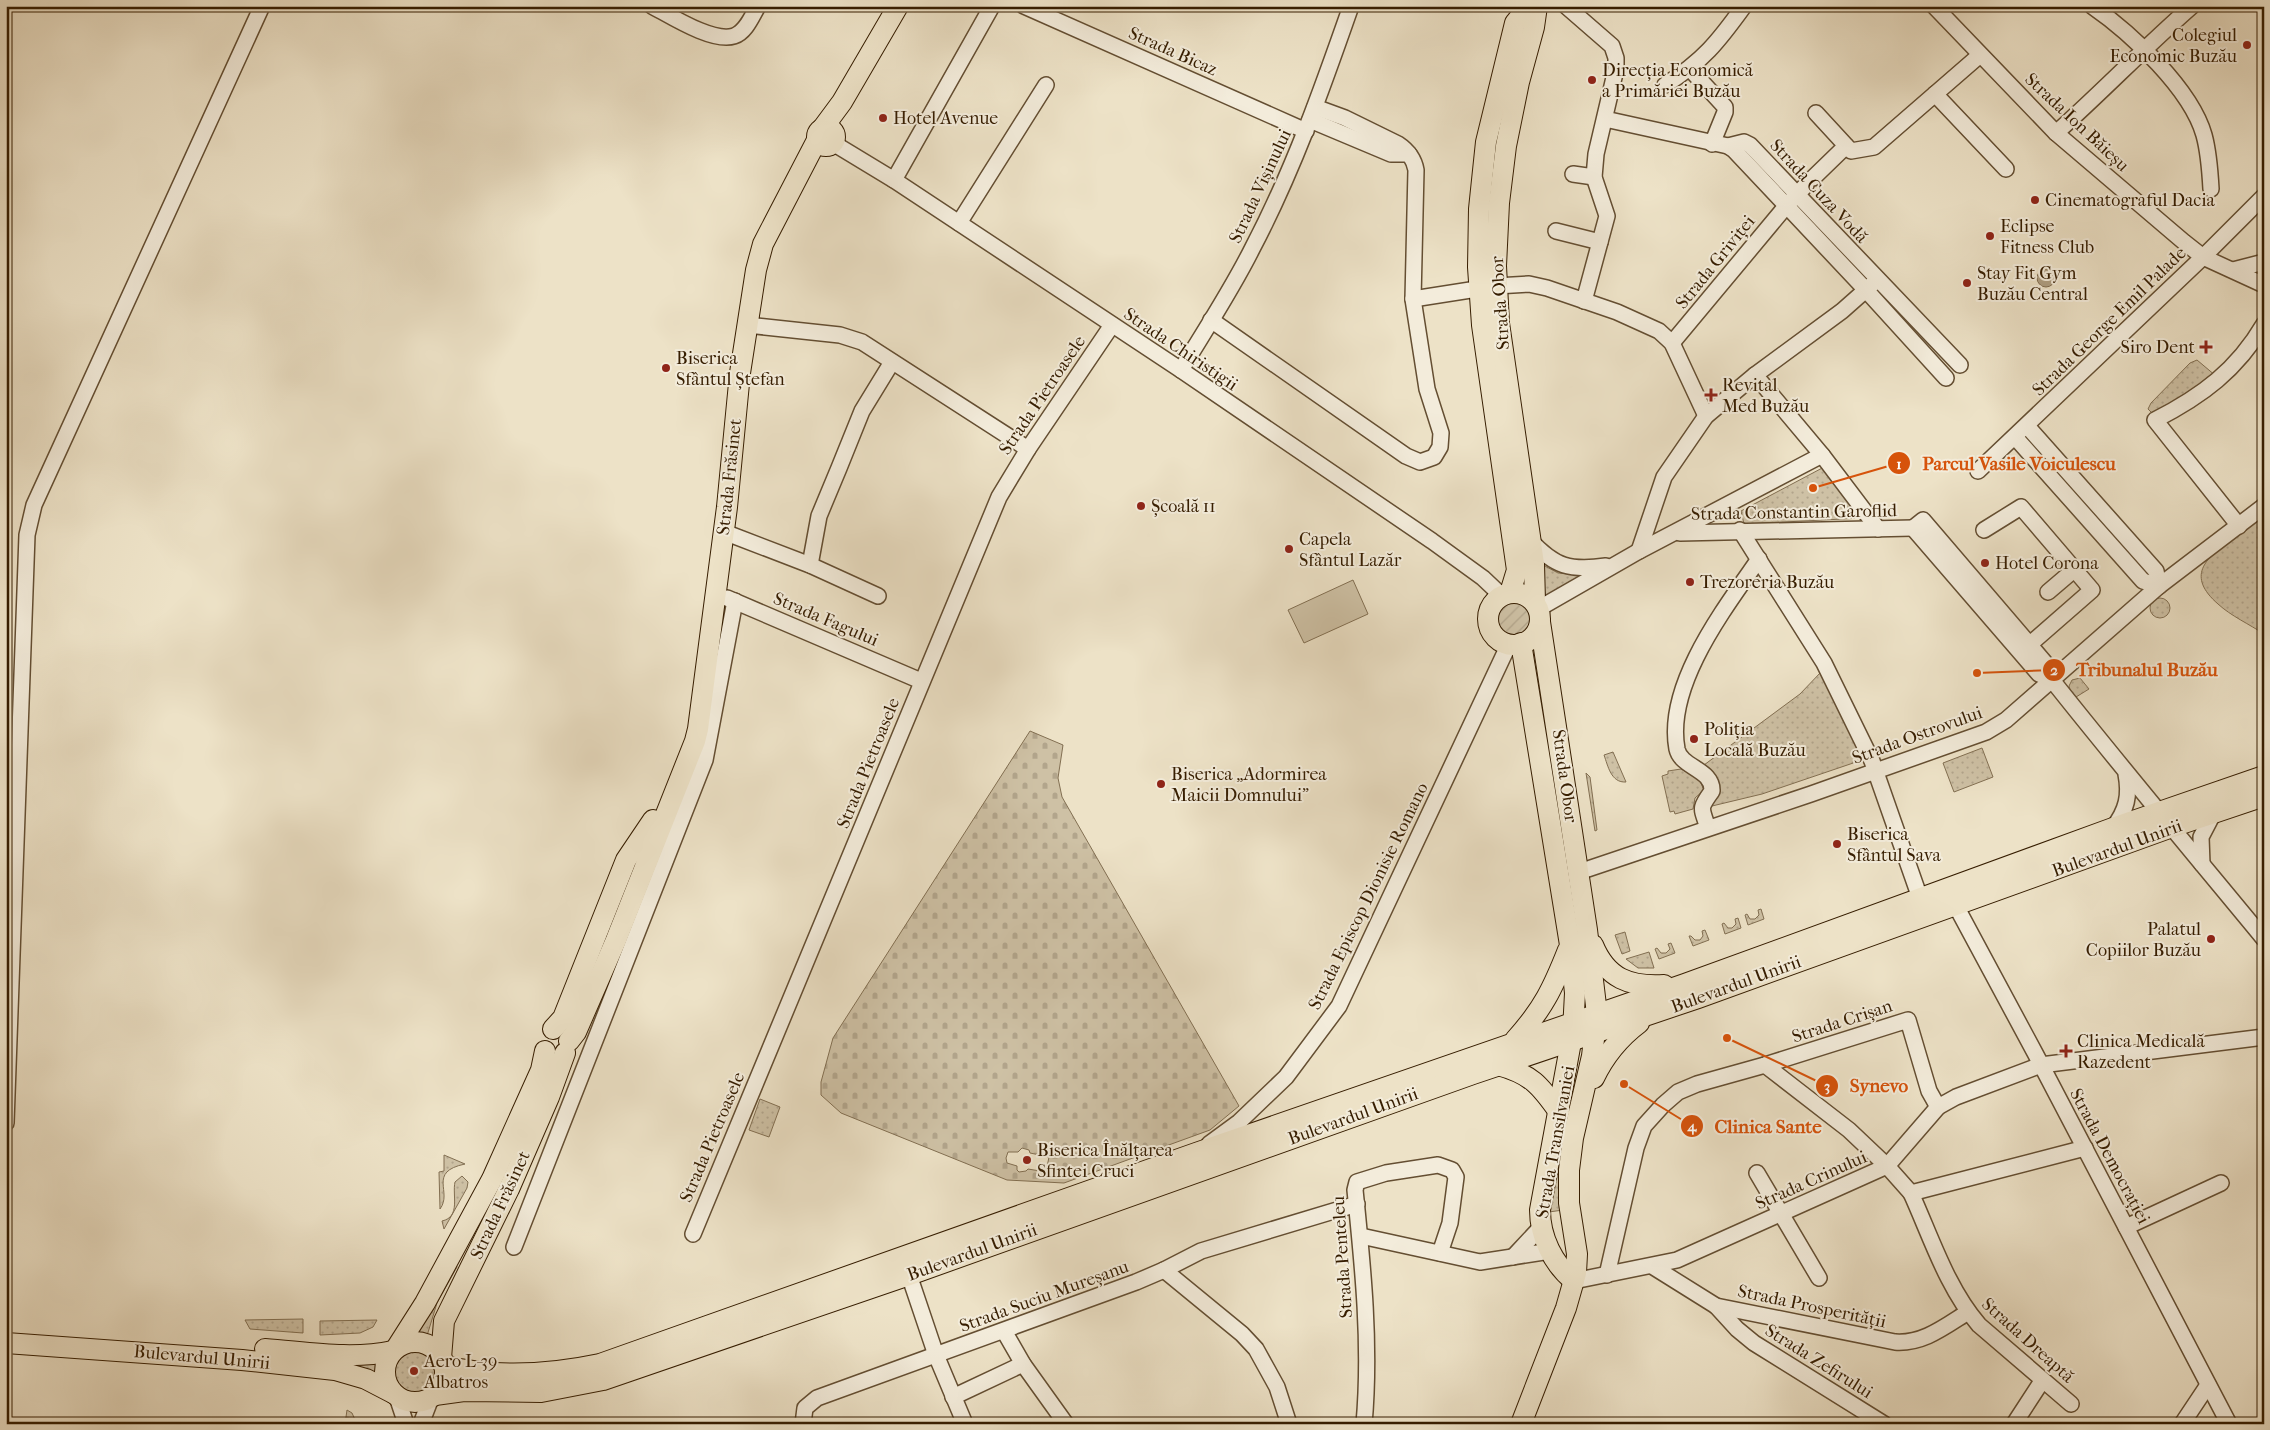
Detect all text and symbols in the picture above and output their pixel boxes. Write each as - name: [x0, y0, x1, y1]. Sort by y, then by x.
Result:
- street label: Strada Bicaz: [1125, 23, 1220, 80]
- place label: Colegiul Economic Buzău: [2109, 25, 2237, 67]
- marker: Colegiul Economic Buzău: [2241, 39, 2253, 51]
- place label: Direcţia Economică a Primăriei Buzău: [1602, 60, 1754, 102]
- street label: Strada Ion Băieșu: [2020, 69, 2133, 176]
- marker: Direcţia Economică a Primăriei Buzău: [1586, 74, 1598, 86]
- place label: Hotel Avenue: [893, 108, 998, 129]
- marker: Hotel Avenue: [877, 112, 889, 124]
- street label: Strada Vișinului: [1225, 125, 1296, 247]
- street label: Strada Cuza Vodă: [1765, 135, 1872, 248]
- place label: Cinematograful Dacia: [2045, 190, 2216, 211]
- marker: Cinematograful Dacia: [2029, 194, 2041, 206]
- street label: Strada Griviței: [1671, 211, 1760, 313]
- place label: Eclipse Fitness Club: [2000, 216, 2094, 258]
- marker: Eclipse Fitness Club: [1984, 230, 1996, 242]
- street label: Strada George Emil Palade: [2028, 242, 2191, 400]
- street label: Strada Obor: [1487, 255, 1514, 351]
- place label: Stay Fit Gym Buzău Central: [1977, 263, 2088, 305]
- marker: Stay Fit Gym Buzău Central: [1961, 277, 1973, 289]
- street label: Strada Chiristigii: [1120, 304, 1242, 396]
- street label: Strada Pietroasele: [995, 332, 1090, 459]
- place label: Siro Dent: [2121, 337, 2196, 358]
- marker: Siro Dent: [2199, 340, 2213, 354]
- place label: Biserica Sfântul Ștefan: [676, 348, 785, 390]
- marker: Biserica Sfântul Ștefan: [660, 362, 672, 374]
- place label: Revital Med Buzău: [1722, 375, 1809, 417]
- marker: Revital Med Buzău: [1704, 388, 1718, 402]
- street label: Strada Frăsinet: [713, 417, 746, 536]
- callout: Parcul Vasile Voiculescu: [1887, 446, 2125, 480]
- text: Parcul Vasile Voiculescu: [1922, 453, 2116, 475]
- text: 1: [1896, 455, 1902, 473]
- place label: Școală 11: [1151, 496, 1216, 517]
- marker: Școală 11: [1135, 500, 1147, 512]
- street label: Strada Constantin Garoflid: [1691, 500, 1897, 525]
- place label: Capela Sfântul Lazăr: [1299, 529, 1402, 571]
- marker: Capela Sfântul Lazăr: [1283, 543, 1295, 555]
- place label: Hotel Corona: [1995, 553, 2099, 574]
- marker: Hotel Corona: [1979, 557, 1991, 569]
- place label: Trezoreria Buzău: [1700, 572, 1834, 593]
- marker: Trezoreria Buzău: [1684, 576, 1696, 588]
- street label: Strada Fagului: [770, 588, 882, 651]
- callout: Tribunalul Buzău: [2042, 653, 2228, 687]
- text: Tribunalul Buzău: [2075, 659, 2218, 681]
- text: 2: [2050, 661, 2058, 679]
- street label: Strada Pietroasele: [833, 695, 904, 832]
- street label: Strada Ostrovului: [1849, 702, 1986, 769]
- place label: Poliția Locală Buzău: [1704, 719, 1806, 761]
- street label: Strada Obor: [1548, 728, 1581, 824]
- marker: Poliția Locală Buzău: [1688, 733, 1700, 745]
- place label: Biserica „Adormirea Maicii Domnului”: [1171, 764, 1327, 806]
- marker: Biserica „Adormirea Maicii Domnului”: [1155, 778, 1167, 790]
- street label: Strada Episcop Dionisie Romano: [1304, 779, 1433, 1013]
- street label: Bulevardul Unirii: [2049, 815, 2186, 882]
- place label: Biserica Sfântul Sava: [1847, 824, 1941, 866]
- marker: Biserica Sfântul Sava: [1831, 838, 1843, 850]
- place label: Palatul Copiilor Buzău: [2086, 919, 2201, 961]
- marker: Palatul Copiilor Buzău: [2205, 933, 2217, 945]
- street label: Bulevardul Unirii: [1668, 951, 1805, 1018]
- street label: Strada Crișan: [1789, 995, 1895, 1048]
- place label: Clinica Medicală Razedent: [2077, 1031, 2206, 1073]
- marker: Clinica Medicală Razedent: [2059, 1044, 2073, 1058]
- street label: Strada Transilvaniei: [1532, 1063, 1579, 1220]
- street label: Strada Pietroasele: [676, 1069, 749, 1205]
- callout: Synevo: [1815, 1069, 1918, 1103]
- text: Synevo: [1850, 1075, 1909, 1097]
- text: 3: [1824, 1077, 1830, 1095]
- street label: Bulevardul Unirii: [1285, 1083, 1422, 1150]
- street label: Strada Democrației: [2065, 1085, 2154, 1228]
- callout: Clinica Sante: [1680, 1109, 1832, 1143]
- text: Clinica Sante: [1714, 1116, 1822, 1138]
- text: 4: [1687, 1117, 1698, 1135]
- place label: Biserica Înălțarea Sfintei Cruci: [1037, 1139, 1174, 1182]
- street label: Strada Crinului: [1752, 1146, 1871, 1214]
- street label: Strada Frăsinet: [466, 1147, 535, 1263]
- marker: Biserica Înălțarea Sfintei Cruci: [1021, 1154, 1033, 1166]
- street label: Strada Penteleu: [1328, 1195, 1357, 1319]
- street label: Bulevardul Unirii: [904, 1219, 1041, 1286]
- street label: Strada Suciu Mureșanu: [957, 1256, 1132, 1337]
- street label: Strada Prosperității: [1736, 1281, 1889, 1333]
- street label: Strada Dreaptă: [1977, 1294, 2079, 1388]
- street label: Strada Zefirului: [1761, 1320, 1877, 1403]
- street label: Bulevardul Unirii: [133, 1341, 272, 1374]
- place label: Aero L-39 Albatros: [423, 1351, 497, 1393]
- marker: Aero L-39 Albatros: [408, 1365, 420, 1377]

